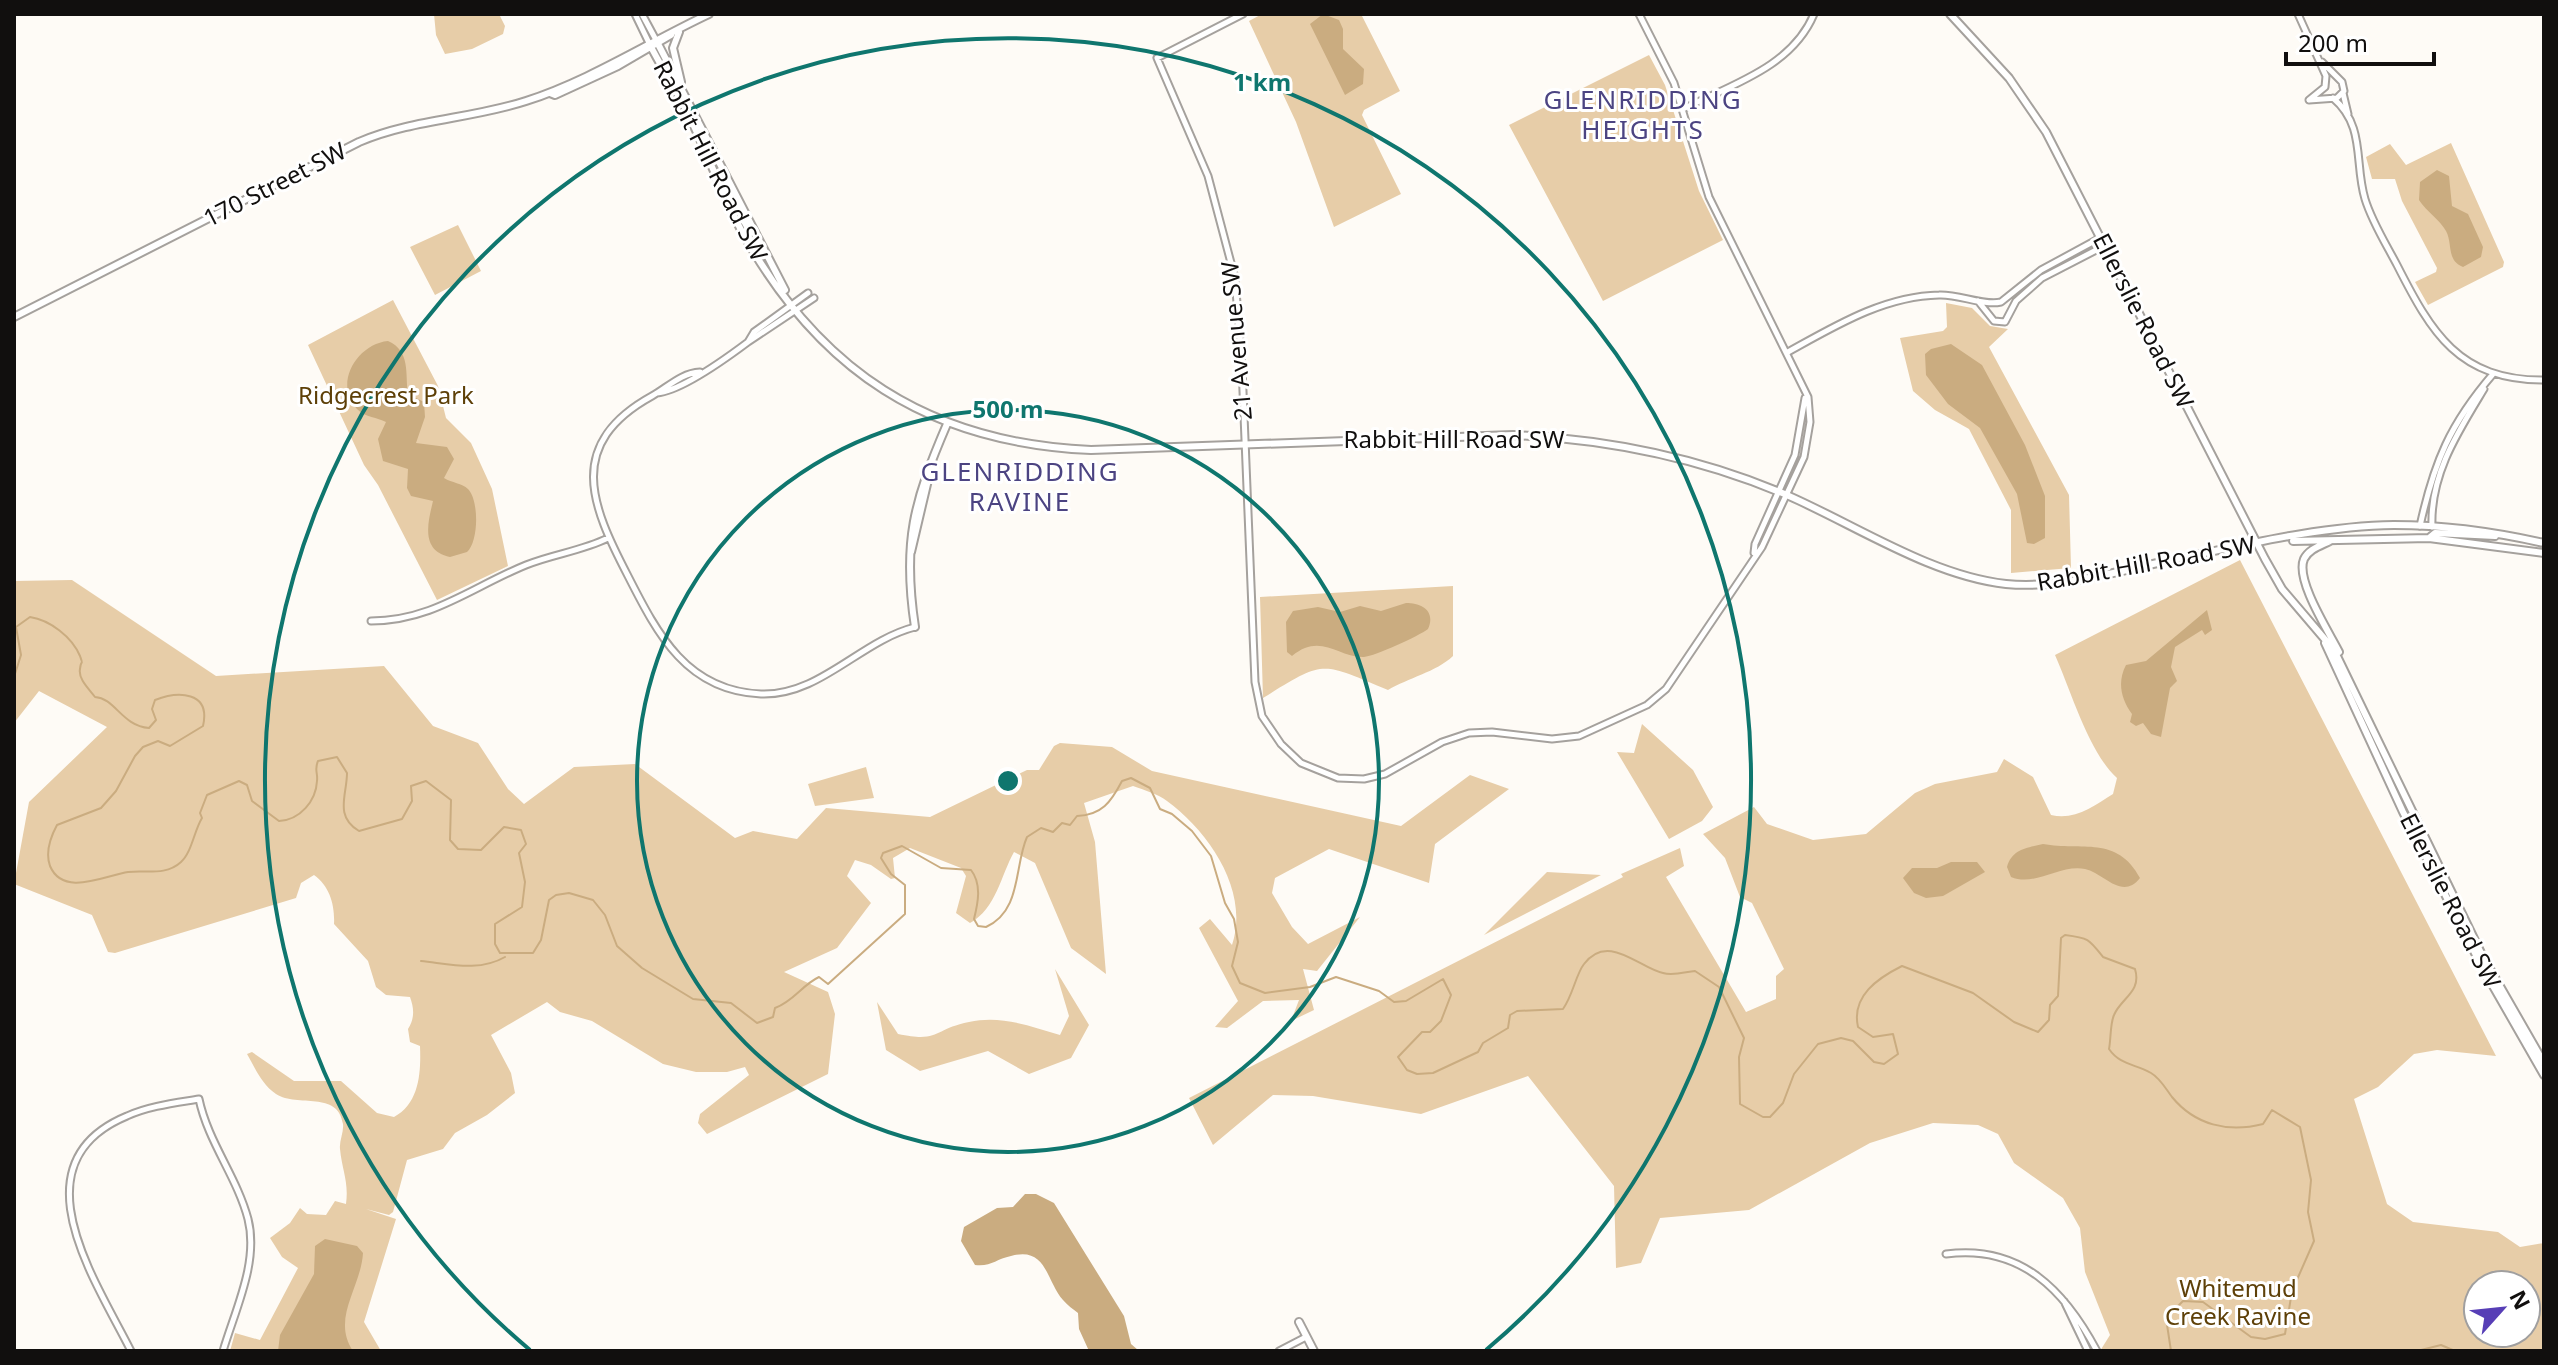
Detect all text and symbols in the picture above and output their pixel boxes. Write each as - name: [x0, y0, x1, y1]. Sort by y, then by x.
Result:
- scale bar: [2286, 16, 2434, 66]
- text: 200 m: [2298, 26, 2368, 59]
- street label: Rabbit Hill Road SW: [646, 54, 777, 267]
- text: 1 km: [1233, 65, 1291, 98]
- district label: GLENRIDDING HEIGHTS: [1543, 81, 1743, 147]
- street label: 170 Street SW: [197, 133, 352, 234]
- street label: Ellerslie Road SW: [2086, 227, 2203, 414]
- street label: 21 Avenue SW: [1212, 259, 1259, 422]
- park label: Ridgecrest Park: [298, 378, 474, 411]
- text: 500 m: [973, 392, 1043, 425]
- street label: Rabbit Hill Road SW: [1343, 422, 1565, 455]
- district label: GLENRIDDING RAVINE: [920, 453, 1120, 519]
- street label: Rabbit Hill Road SW: [2034, 527, 2258, 598]
- centre of rings: [994, 767, 1022, 795]
- street label: Ellerslie Road SW: [2393, 807, 2510, 994]
- north arrow: [2462, 1269, 2542, 1349]
- park label: Whitemud Creek Ravine: [2165, 1271, 2311, 1332]
- text: N: [2503, 1285, 2538, 1314]

